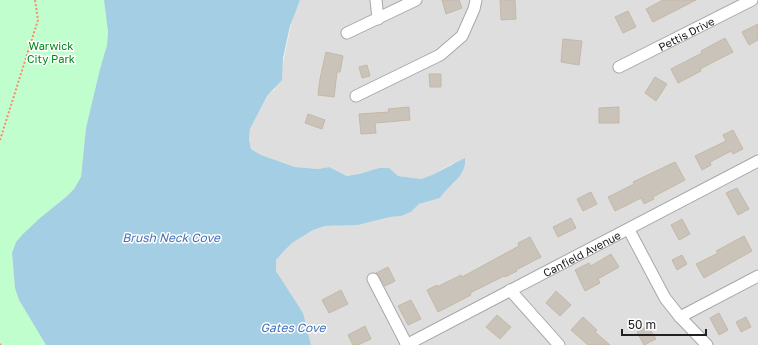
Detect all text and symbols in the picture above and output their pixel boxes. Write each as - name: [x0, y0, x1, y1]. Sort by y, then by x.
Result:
- street label: Pettis Drive: [656, 14, 716, 53]
- park label: Warwick City Park: [27, 39, 75, 65]
- street label: Canfield Avenue: [541, 228, 622, 279]
- water label: Brush Neck Cove: [122, 230, 221, 245]
- scale bar: [622, 311, 706, 337]
- text: 50 m: [628, 317, 656, 332]
- water label: Gates Cove: [261, 320, 326, 335]

